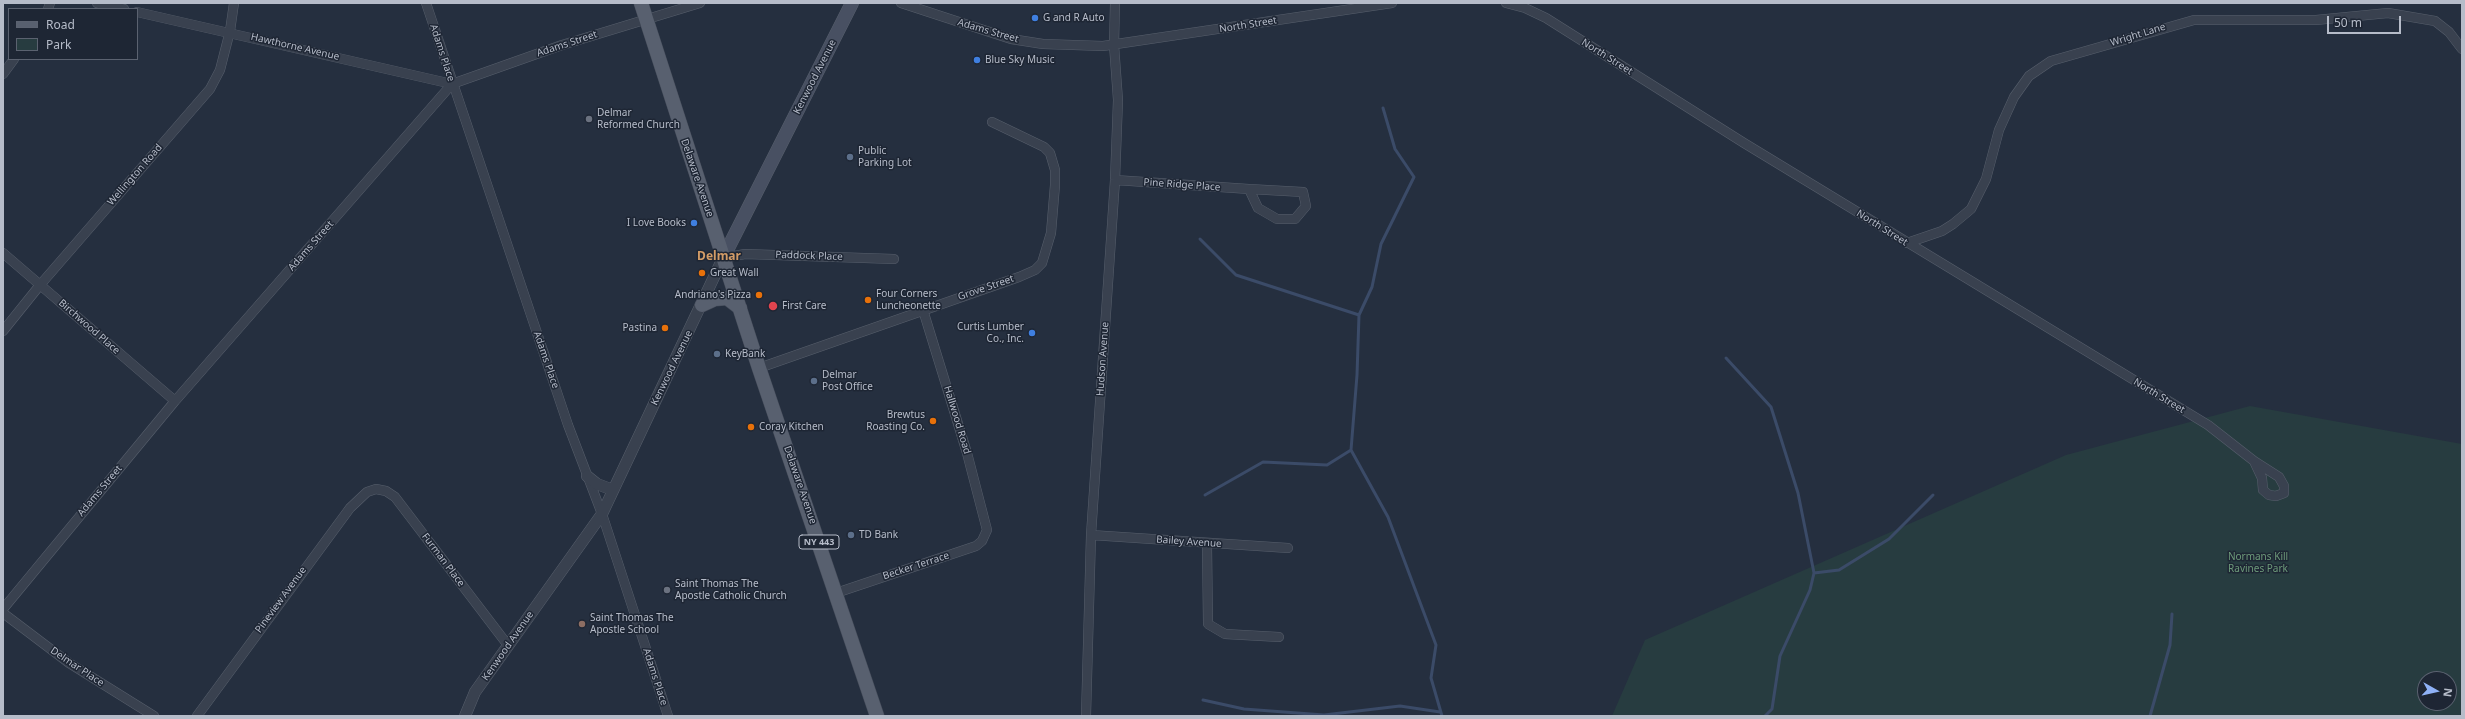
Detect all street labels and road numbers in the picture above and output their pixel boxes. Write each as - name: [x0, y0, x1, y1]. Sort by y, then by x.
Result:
- street label: North Street: [1218, 15, 1278, 35]
- street label: Adams Street: [956, 17, 1020, 45]
- street label: Wright Lane: [2109, 21, 2167, 49]
- street label: Adams Place: [427, 23, 457, 83]
- street label: Adams Street: [535, 29, 599, 59]
- street label: Hawthorne Avenue: [250, 31, 340, 63]
- street label: North Street: [1579, 37, 1635, 77]
- street label: Kenwood Avenue: [791, 38, 839, 116]
- street label: Delaware Avenue: [678, 137, 716, 219]
- street label: Wellington Road: [105, 142, 165, 208]
- street label: Pine Ridge Place: [1143, 176, 1221, 194]
- street label: North Street: [1854, 208, 1910, 248]
- street label: Adams Street: [286, 218, 336, 274]
- street label: Paddock Place: [775, 249, 843, 263]
- street label: Grove Street: [956, 273, 1016, 303]
- street label: Birchwood Place: [56, 297, 122, 357]
- street label: Hudson Avenue: [1094, 321, 1112, 397]
- street label: Kenwood Avenue: [649, 329, 695, 407]
- street label: Adams Place: [531, 330, 561, 390]
- street label: North Street: [2131, 376, 2187, 416]
- street label: Hallwood Road: [941, 384, 973, 456]
- street label: Delaware Avenue: [781, 444, 819, 526]
- street label: Adams Street: [75, 463, 125, 519]
- street label: Furman Place: [419, 531, 467, 589]
- street label: Bailey Avenue: [1156, 534, 1222, 550]
- road number: NY 443: [799, 535, 839, 549]
- street label: Becker Terrace: [881, 550, 951, 582]
- street label: Pineview Avenue: [253, 565, 309, 635]
- street label: Kenwood Avenue: [480, 609, 536, 683]
- street label: Delmar Place: [48, 645, 106, 689]
- street label: Adams Place: [640, 647, 670, 707]

